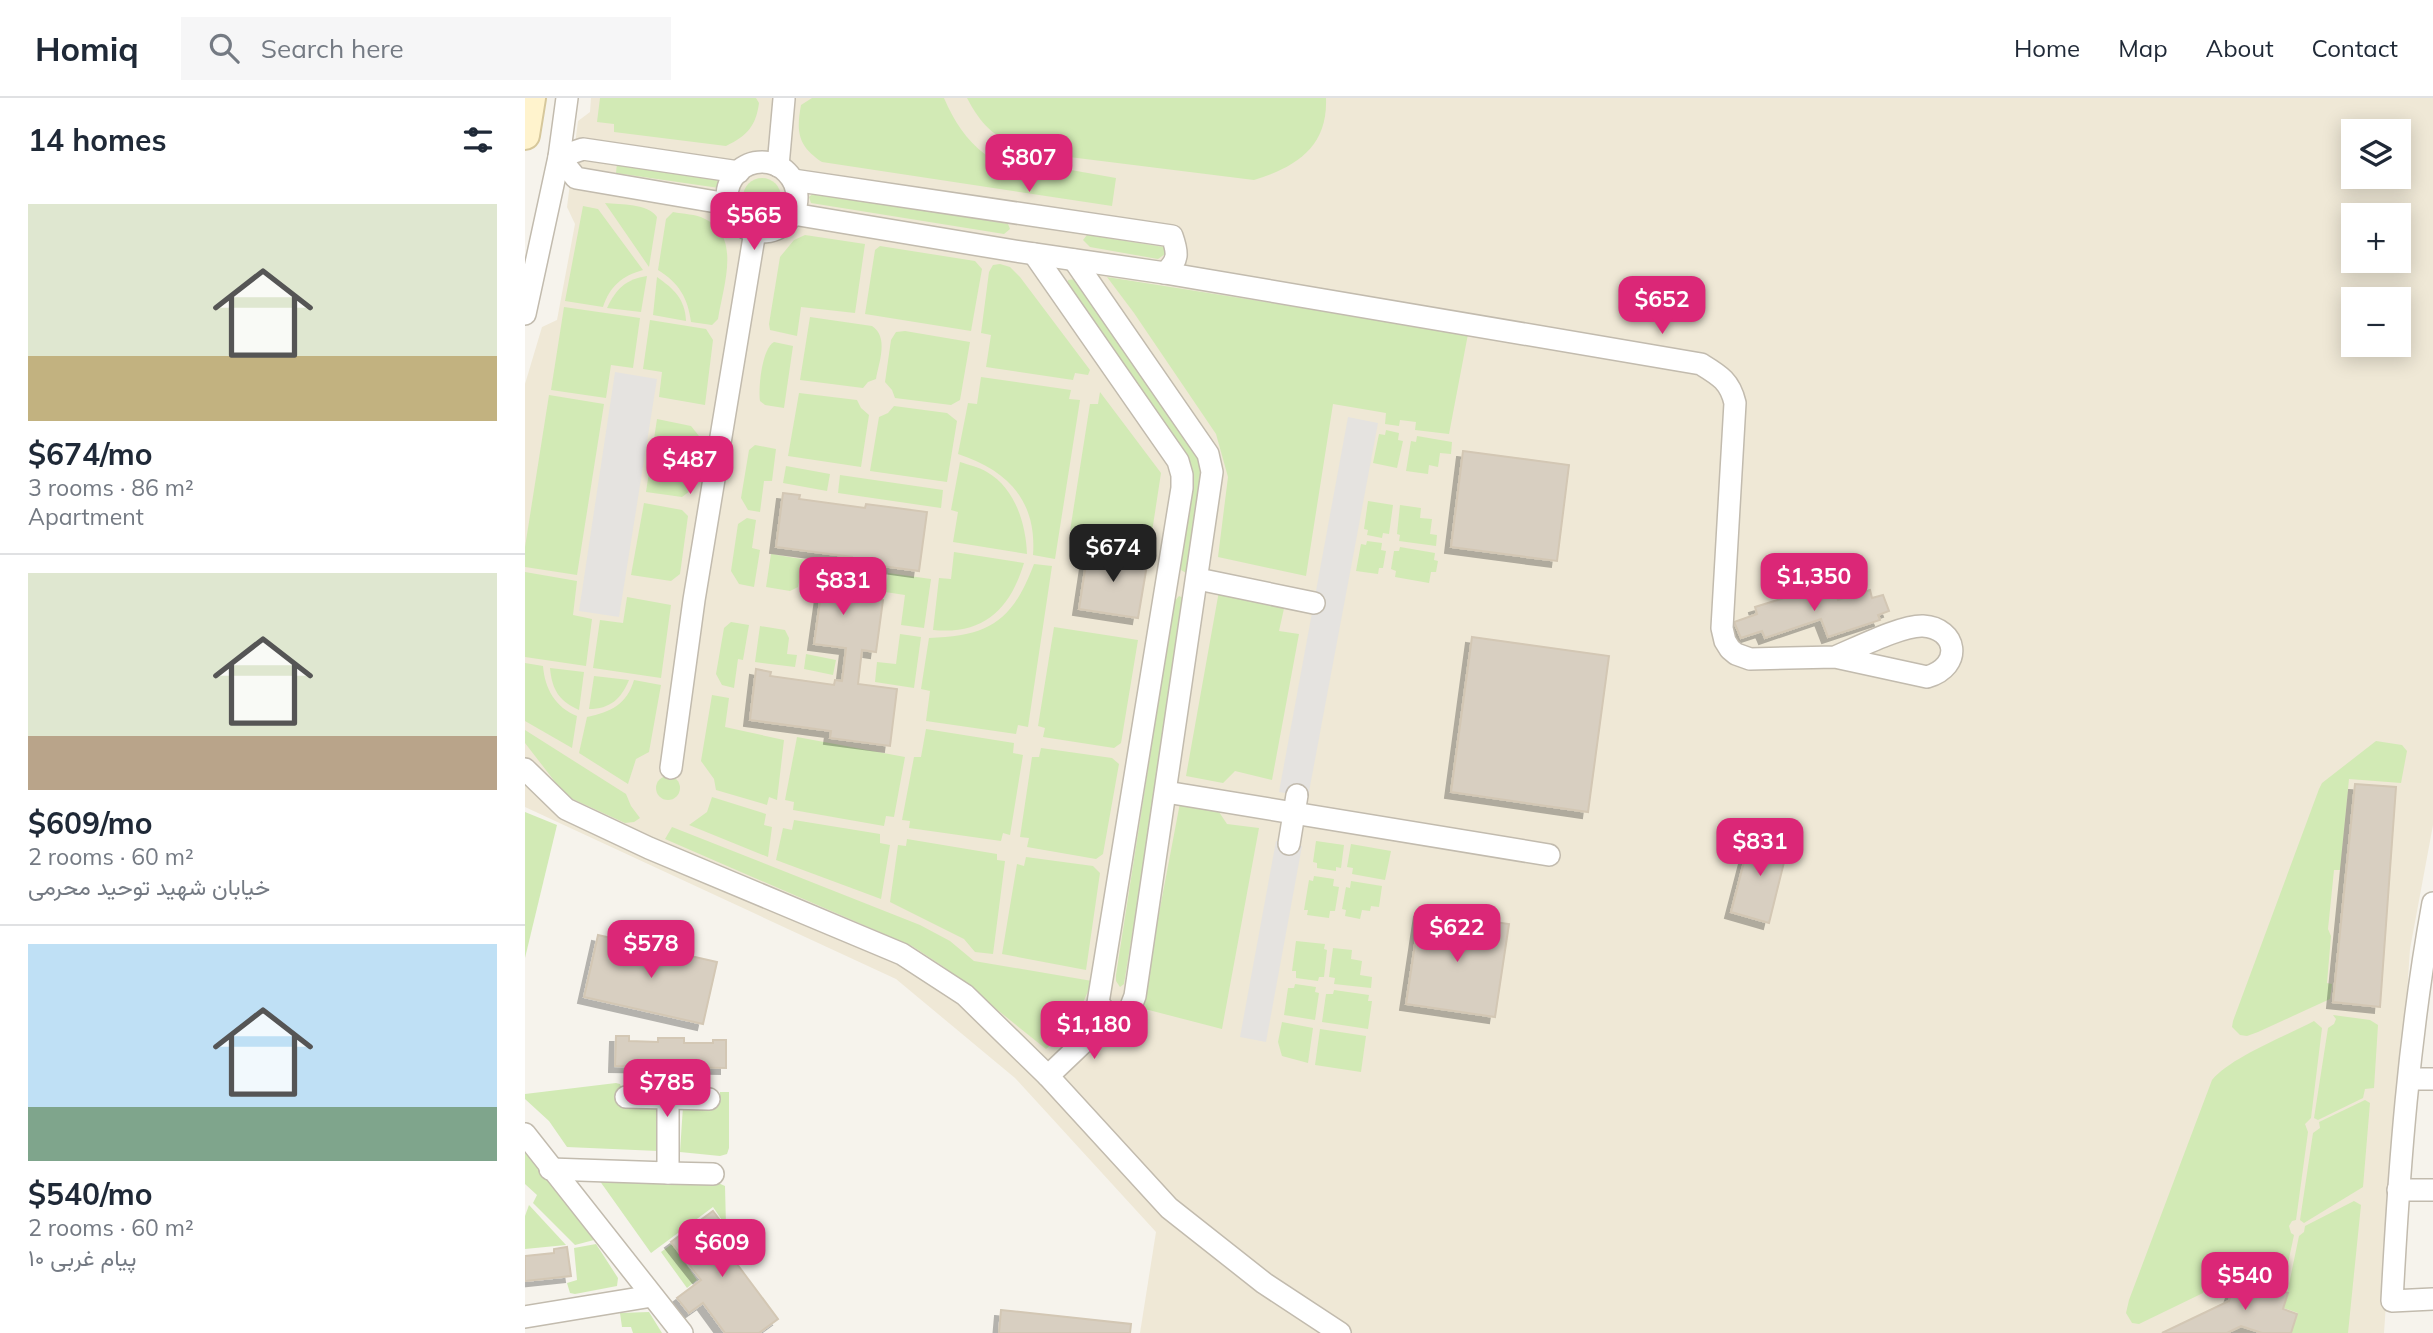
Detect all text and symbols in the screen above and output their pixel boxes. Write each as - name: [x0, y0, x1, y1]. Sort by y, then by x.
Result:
- search box: [181, 17, 671, 80]
- text: Homiq: [35, 28, 139, 69]
- icon: search: [205, 29, 243, 67]
- text: Search here: [261, 32, 404, 65]
- text: Home: [2014, 33, 2080, 63]
- text: Map: [2118, 33, 2168, 63]
- text: About: [2206, 33, 2274, 63]
- text: Contact: [2312, 33, 2398, 63]
- map controls: [2341, 119, 2411, 357]
- button: layers: [2341, 119, 2411, 189]
- text: 14 homes: [28, 121, 167, 159]
- icon: filters: [459, 121, 497, 159]
- pin: $807: [988, 134, 1070, 194]
- text: $807: [1001, 142, 1057, 171]
- pin: $565: [713, 192, 795, 252]
- text: $565: [726, 200, 782, 229]
- button: +: [2341, 203, 2411, 273]
- icon: home: [200, 250, 326, 376]
- pin: $652: [1621, 276, 1703, 336]
- text: $652: [1634, 284, 1690, 313]
- button: −: [2341, 287, 2411, 357]
- text: $674/mo: [28, 435, 152, 473]
- pin: $487: [649, 436, 731, 496]
- text: $487: [662, 444, 718, 473]
- text: 3 rooms · 86 m²: [28, 473, 194, 502]
- text: Apartment: [28, 502, 144, 531]
- pin: $674: [1072, 524, 1154, 584]
- text: $674: [1085, 532, 1141, 561]
- pin: $1,350: [1757, 554, 1871, 613]
- pin: $831: [802, 558, 884, 617]
- text: $1,350: [1777, 561, 1851, 590]
- text: $831: [815, 565, 871, 594]
- icon: home: [200, 618, 326, 744]
- text: $609/mo: [28, 804, 152, 842]
- pin: $831: [1719, 818, 1801, 878]
- text: $831: [1732, 826, 1788, 855]
- text: 2 rooms · 60 m²: [28, 842, 194, 871]
- text: خیابان شهید توحید محرمی: [28, 872, 270, 901]
- pin: $622: [1416, 904, 1498, 964]
- text: $622: [1429, 912, 1485, 941]
- pin: $578: [610, 920, 692, 980]
- text: $578: [623, 928, 679, 957]
- icon: home: [200, 989, 326, 1115]
- pin: $1,180: [1037, 1002, 1151, 1061]
- text: $1,180: [1057, 1009, 1131, 1038]
- pin: $785: [626, 1060, 708, 1119]
- text: $785: [639, 1067, 695, 1096]
- text: $540/mo: [28, 1175, 152, 1213]
- text: 2 rooms · 60 m²: [28, 1213, 194, 1242]
- pin: $609: [681, 1220, 763, 1279]
- text: $609: [694, 1227, 750, 1256]
- text: پیام غربی ۱۰: [28, 1243, 137, 1272]
- pin: $540: [2204, 1252, 2286, 1312]
- text: $540: [2217, 1260, 2273, 1289]

